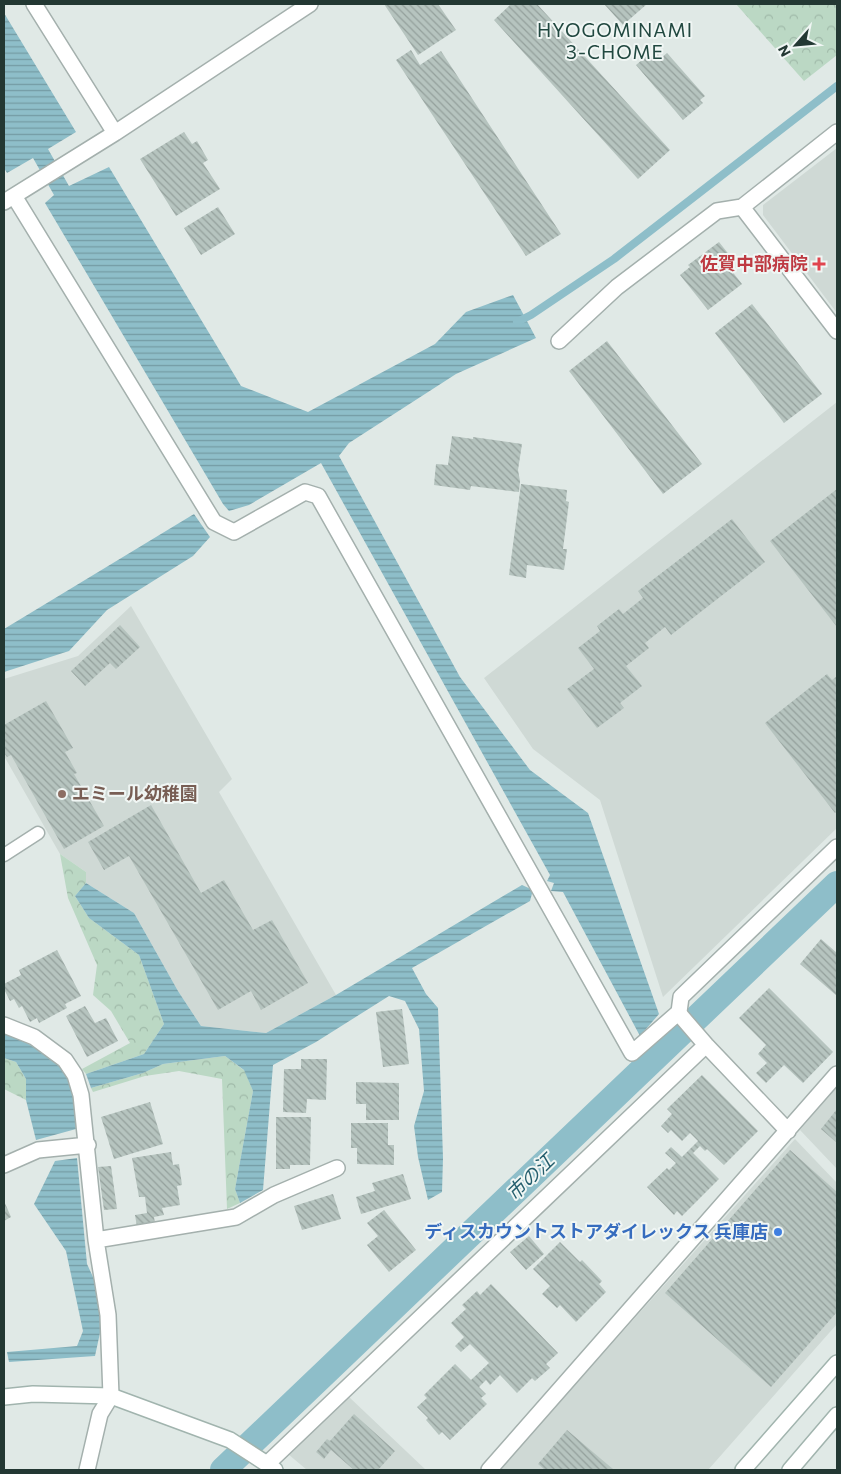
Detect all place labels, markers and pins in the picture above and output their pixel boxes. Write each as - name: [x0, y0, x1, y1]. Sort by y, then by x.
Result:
- place label: 佐賀中部病院: [700, 252, 808, 274]
- marker: 佐賀中部病院: [812, 257, 826, 271]
- place label: エミール幼稚園: [72, 782, 198, 804]
- marker: エミール幼稚園: [56, 788, 68, 800]
- place label: ディスカウントストアダイレックス 兵庫店: [424, 1220, 768, 1242]
- marker: ディスカウントストアダイレックス 兵庫店: [772, 1226, 784, 1238]

